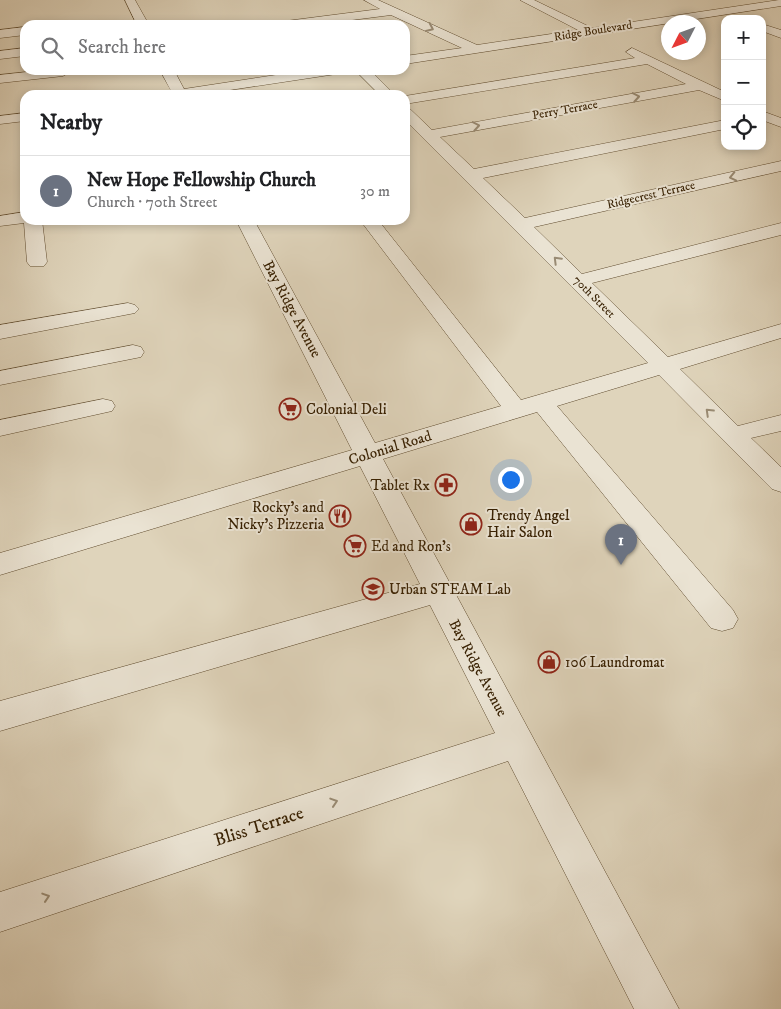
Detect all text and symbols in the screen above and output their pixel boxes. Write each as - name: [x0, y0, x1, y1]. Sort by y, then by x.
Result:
- north arrow: [661, 15, 706, 60]
- map controls: [721, 15, 766, 150]
- button: +: [721, 15, 766, 60]
- street label: Ridge Boulevard: [553, 17, 633, 45]
- search box: [20, 20, 410, 75]
- one-way arrow: [424, 22, 433, 32]
- icon: search: [38, 34, 66, 62]
- text: Search here: [78, 36, 166, 59]
- button: −: [721, 60, 766, 105]
- one-way arrow: [632, 92, 641, 103]
- street label: Perry Terrace: [531, 97, 599, 123]
- button: locate: [721, 105, 766, 150]
- text: Nearby: [40, 110, 102, 136]
- one-way arrow: [472, 121, 481, 132]
- text: New Hope Fellowship Church: [87, 169, 316, 192]
- one-way arrow: [729, 171, 738, 181]
- street label: Ridgecrest Terrace: [606, 178, 697, 212]
- text: 1: [53, 181, 59, 201]
- text: 30 m: [360, 181, 390, 201]
- text: Church · 70th Street: [87, 192, 217, 212]
- street label: Bay Ridge Avenue: [258, 257, 326, 361]
- one-way arrow: [554, 257, 563, 266]
- street label: 70th Street: [570, 273, 618, 321]
- supermarket icon: Colonial Deli: [278, 397, 302, 421]
- place label: Colonial Deli: [306, 400, 387, 419]
- one-way arrow: [706, 409, 715, 418]
- street label: Colonial Road: [346, 426, 434, 470]
- your location: [498, 467, 524, 493]
- pharmacy icon: Tablet Rx: [434, 473, 458, 497]
- place label: Tablet Rx: [371, 476, 431, 495]
- place label: Rocky's and Nicky's Pizzeria: [228, 498, 325, 534]
- restaurant icon: Rocky's and Nicky's Pizzeria: [328, 504, 352, 528]
- place label: Trendy Angel Hair Salon: [487, 506, 570, 542]
- shop icon: Trendy Angel Hair Salon: [459, 512, 483, 536]
- pin: 1: [605, 524, 637, 565]
- supermarket icon: Ed and Ron's: [343, 534, 367, 558]
- place label: Ed and Ron's: [371, 537, 451, 556]
- school or university icon: Urban STEAM Lab: [361, 577, 385, 601]
- place label: Urban STEAM Lab: [389, 580, 511, 599]
- street label: Bay Ridge Avenue: [444, 616, 512, 720]
- shop icon: 106 Laundromat: [537, 650, 561, 674]
- place label: 106 Laundromat: [565, 653, 665, 672]
- one-way arrow: [329, 798, 337, 808]
- street label: Bliss Terrace: [211, 802, 307, 852]
- one-way arrow: [42, 893, 50, 903]

